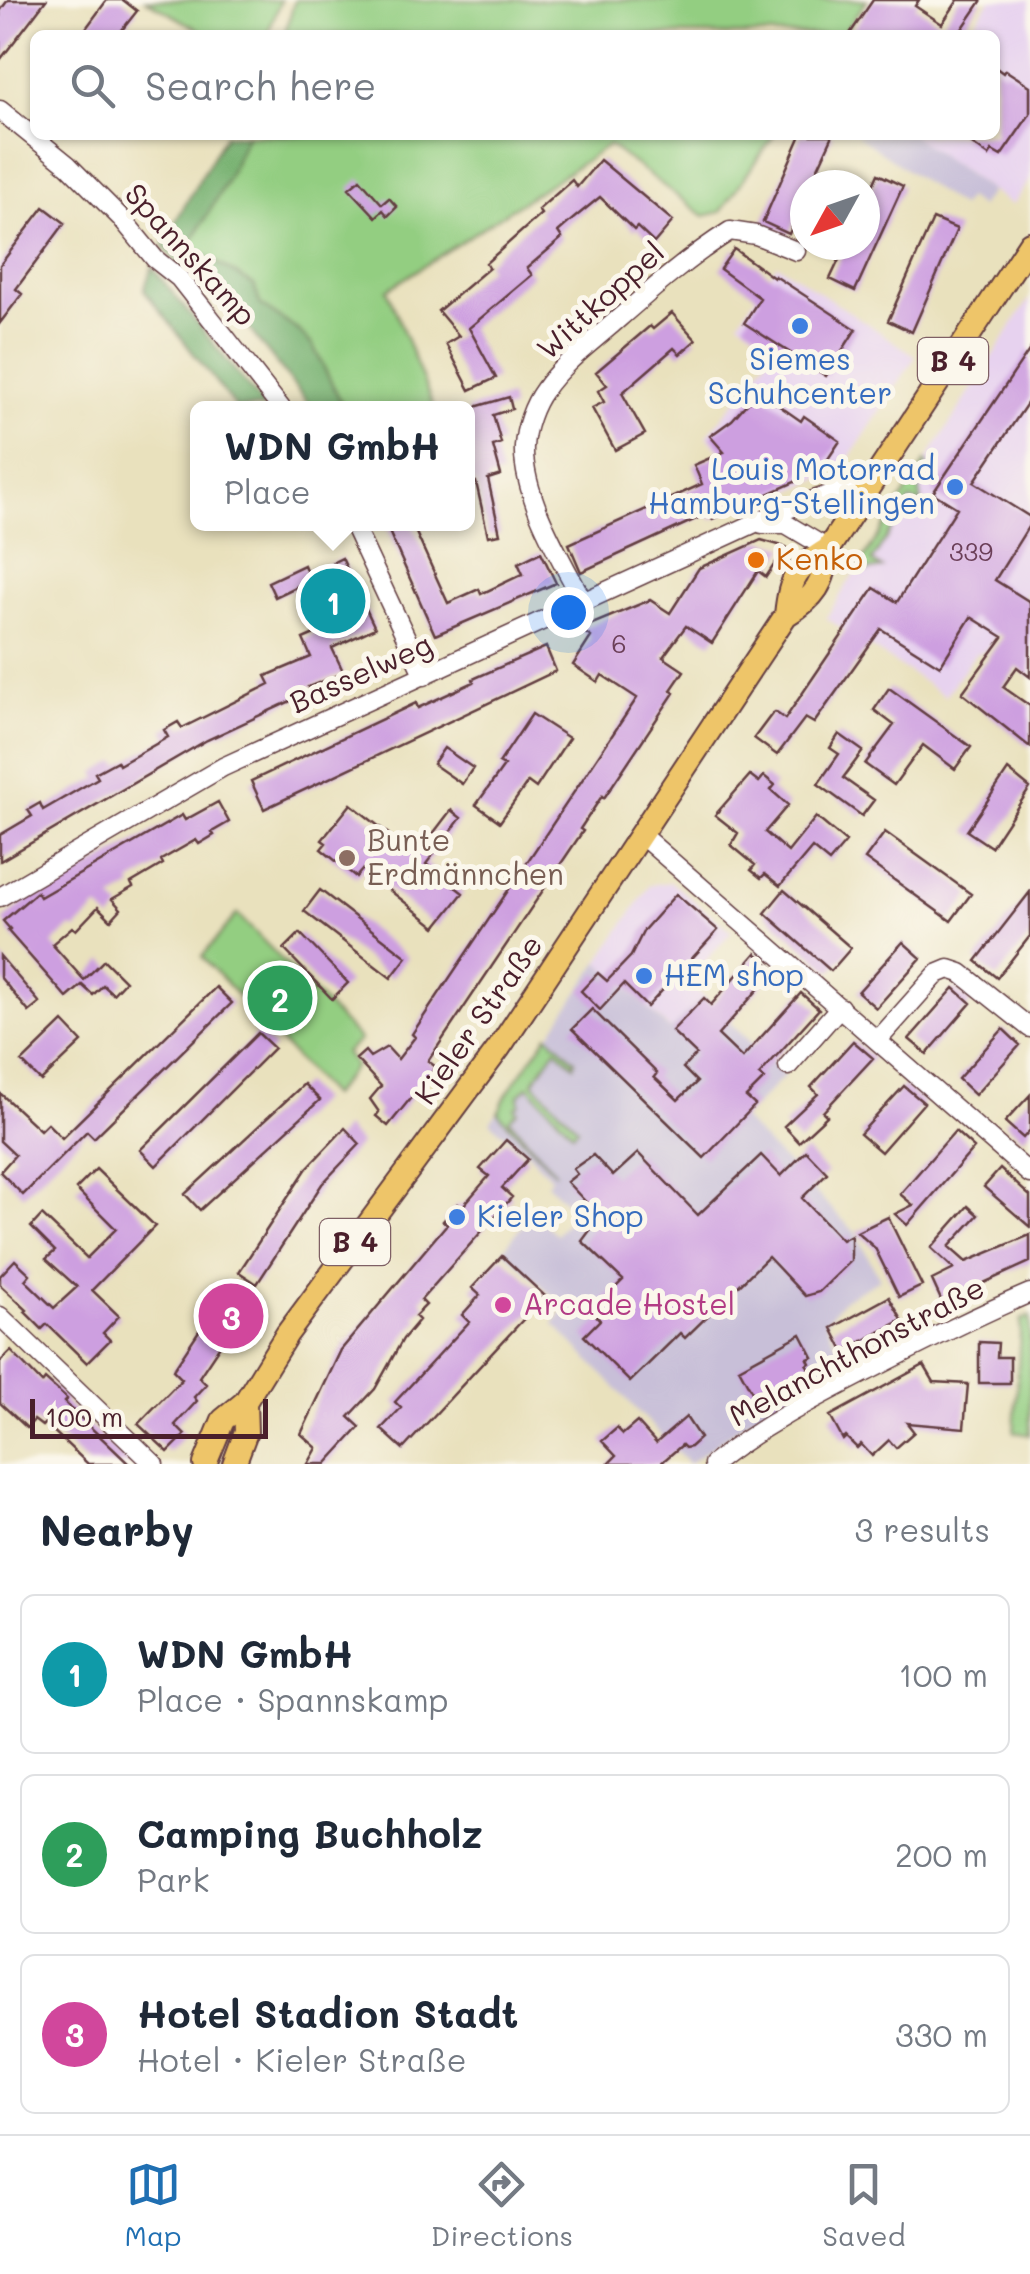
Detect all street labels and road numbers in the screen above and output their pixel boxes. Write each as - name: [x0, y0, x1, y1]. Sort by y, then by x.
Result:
- street label: Spannskamp: [117, 174, 266, 334]
- street label: Wittkoppel: [527, 232, 672, 367]
- road number: B 4: [918, 338, 988, 384]
- street label: Basselweg: [283, 623, 438, 721]
- street label: Kieler Straße: [404, 926, 551, 1111]
- road number: B 4: [320, 1219, 390, 1265]
- street label: Melanchthonstraße: [722, 1266, 991, 1434]

